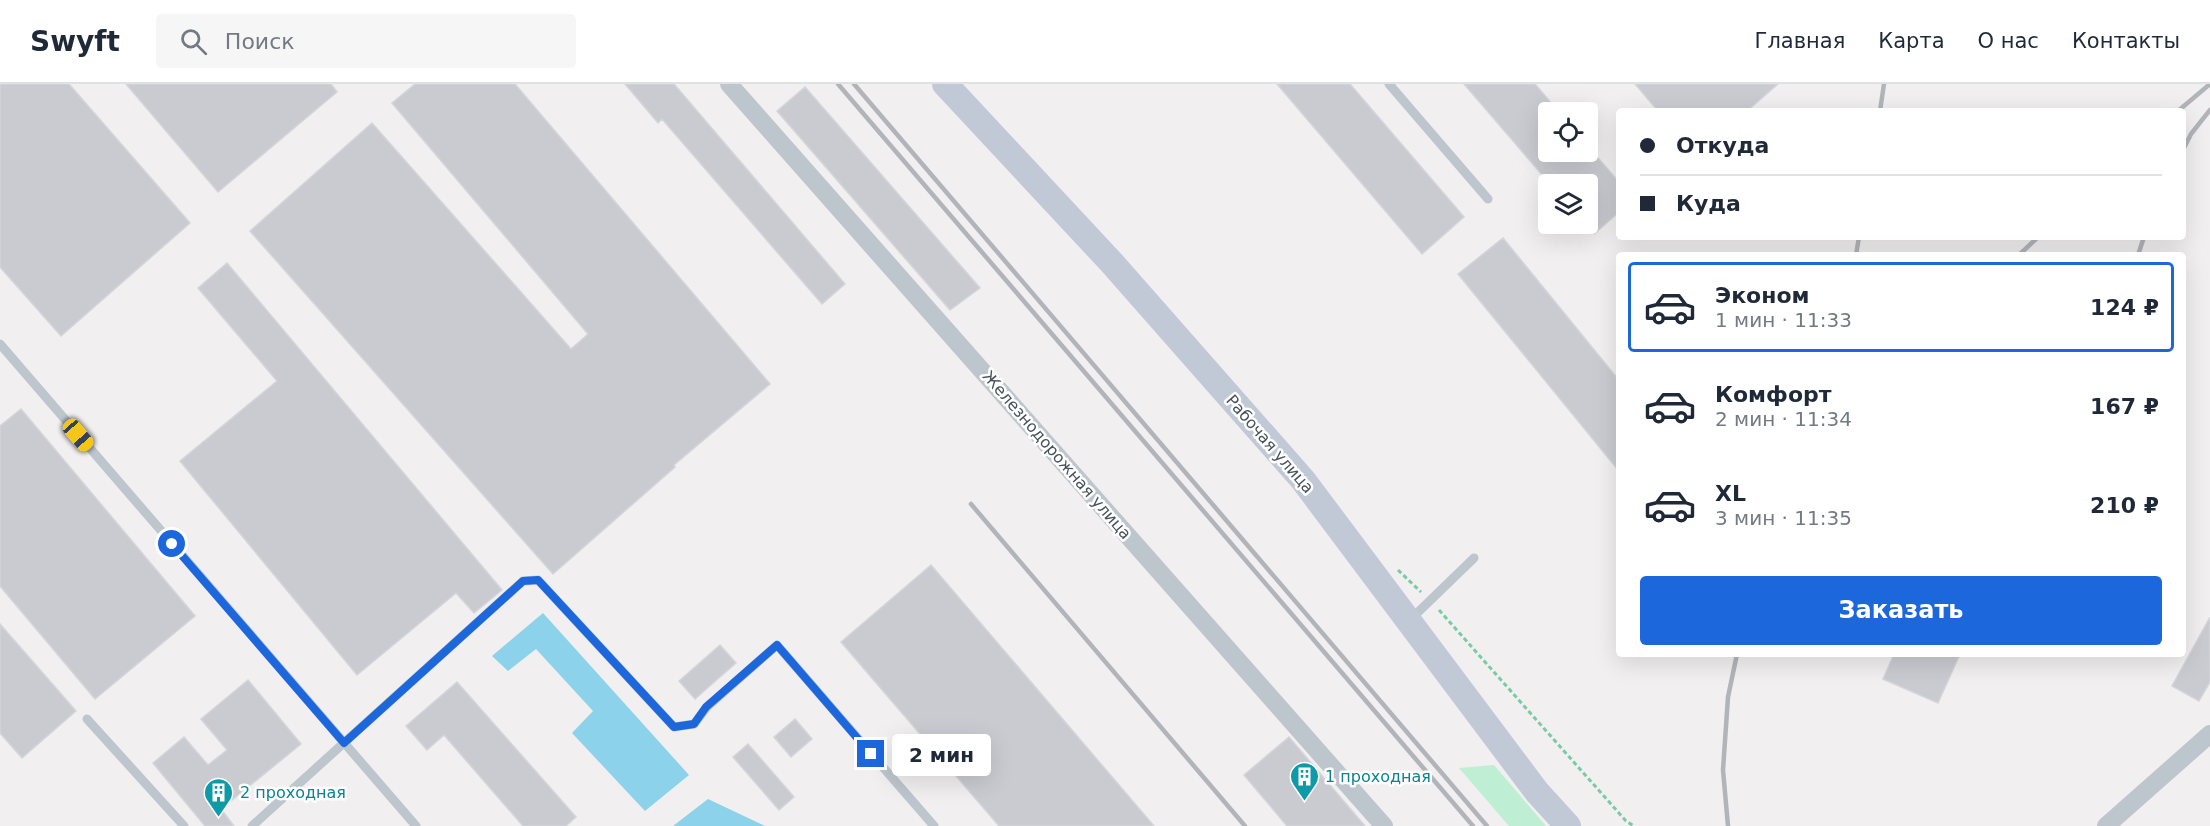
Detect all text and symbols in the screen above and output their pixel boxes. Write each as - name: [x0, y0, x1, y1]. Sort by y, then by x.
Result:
- search box: [156, 14, 576, 68]
- text: Swyft: [30, 25, 120, 58]
- icon: search: [177, 25, 210, 58]
- text: Поиск: [225, 29, 295, 54]
- text: Главная: [1755, 29, 1845, 53]
- text: Карта: [1878, 29, 1945, 53]
- text: О нас: [1978, 29, 2039, 53]
- text: Контакты: [2072, 29, 2180, 53]
- map controls: [1538, 102, 1598, 234]
- button: locate: [1538, 102, 1598, 162]
- text: Откуда: [1676, 133, 1769, 158]
- button: layers: [1538, 174, 1598, 234]
- text: Куда: [1676, 191, 1741, 216]
- icon: car: [1643, 280, 1697, 334]
- text: Эконом: [1715, 283, 1810, 308]
- text: 124 ₽: [2090, 295, 2159, 320]
- text: 1 мин · 11:33: [1715, 308, 1852, 332]
- street label: Железнодорожная улица: [979, 367, 1135, 543]
- icon: car: [1643, 379, 1697, 433]
- text: Комфорт: [1715, 382, 1832, 407]
- street label: Рабочая улица: [1222, 391, 1318, 497]
- text: 167 ₽: [2090, 394, 2159, 419]
- text: 2 мин · 11:34: [1715, 407, 1852, 431]
- car: [59, 416, 97, 454]
- icon: car: [1643, 478, 1697, 532]
- text: XL: [1715, 481, 1746, 506]
- text: 210 ₽: [2090, 493, 2159, 518]
- text: 3 мин · 11:35: [1715, 506, 1852, 530]
- route start: [158, 530, 185, 557]
- button: Заказать: [1640, 576, 2162, 645]
- callout: 2 мин: [892, 733, 991, 775]
- route end: [857, 740, 884, 767]
- text: 2 мин: [909, 743, 974, 767]
- building icon: 1 проходная: [1288, 760, 1320, 802]
- place label: 1 проходная: [1325, 767, 1431, 786]
- building icon: 2 проходная: [203, 776, 235, 818]
- place label: 2 проходная: [240, 783, 346, 802]

